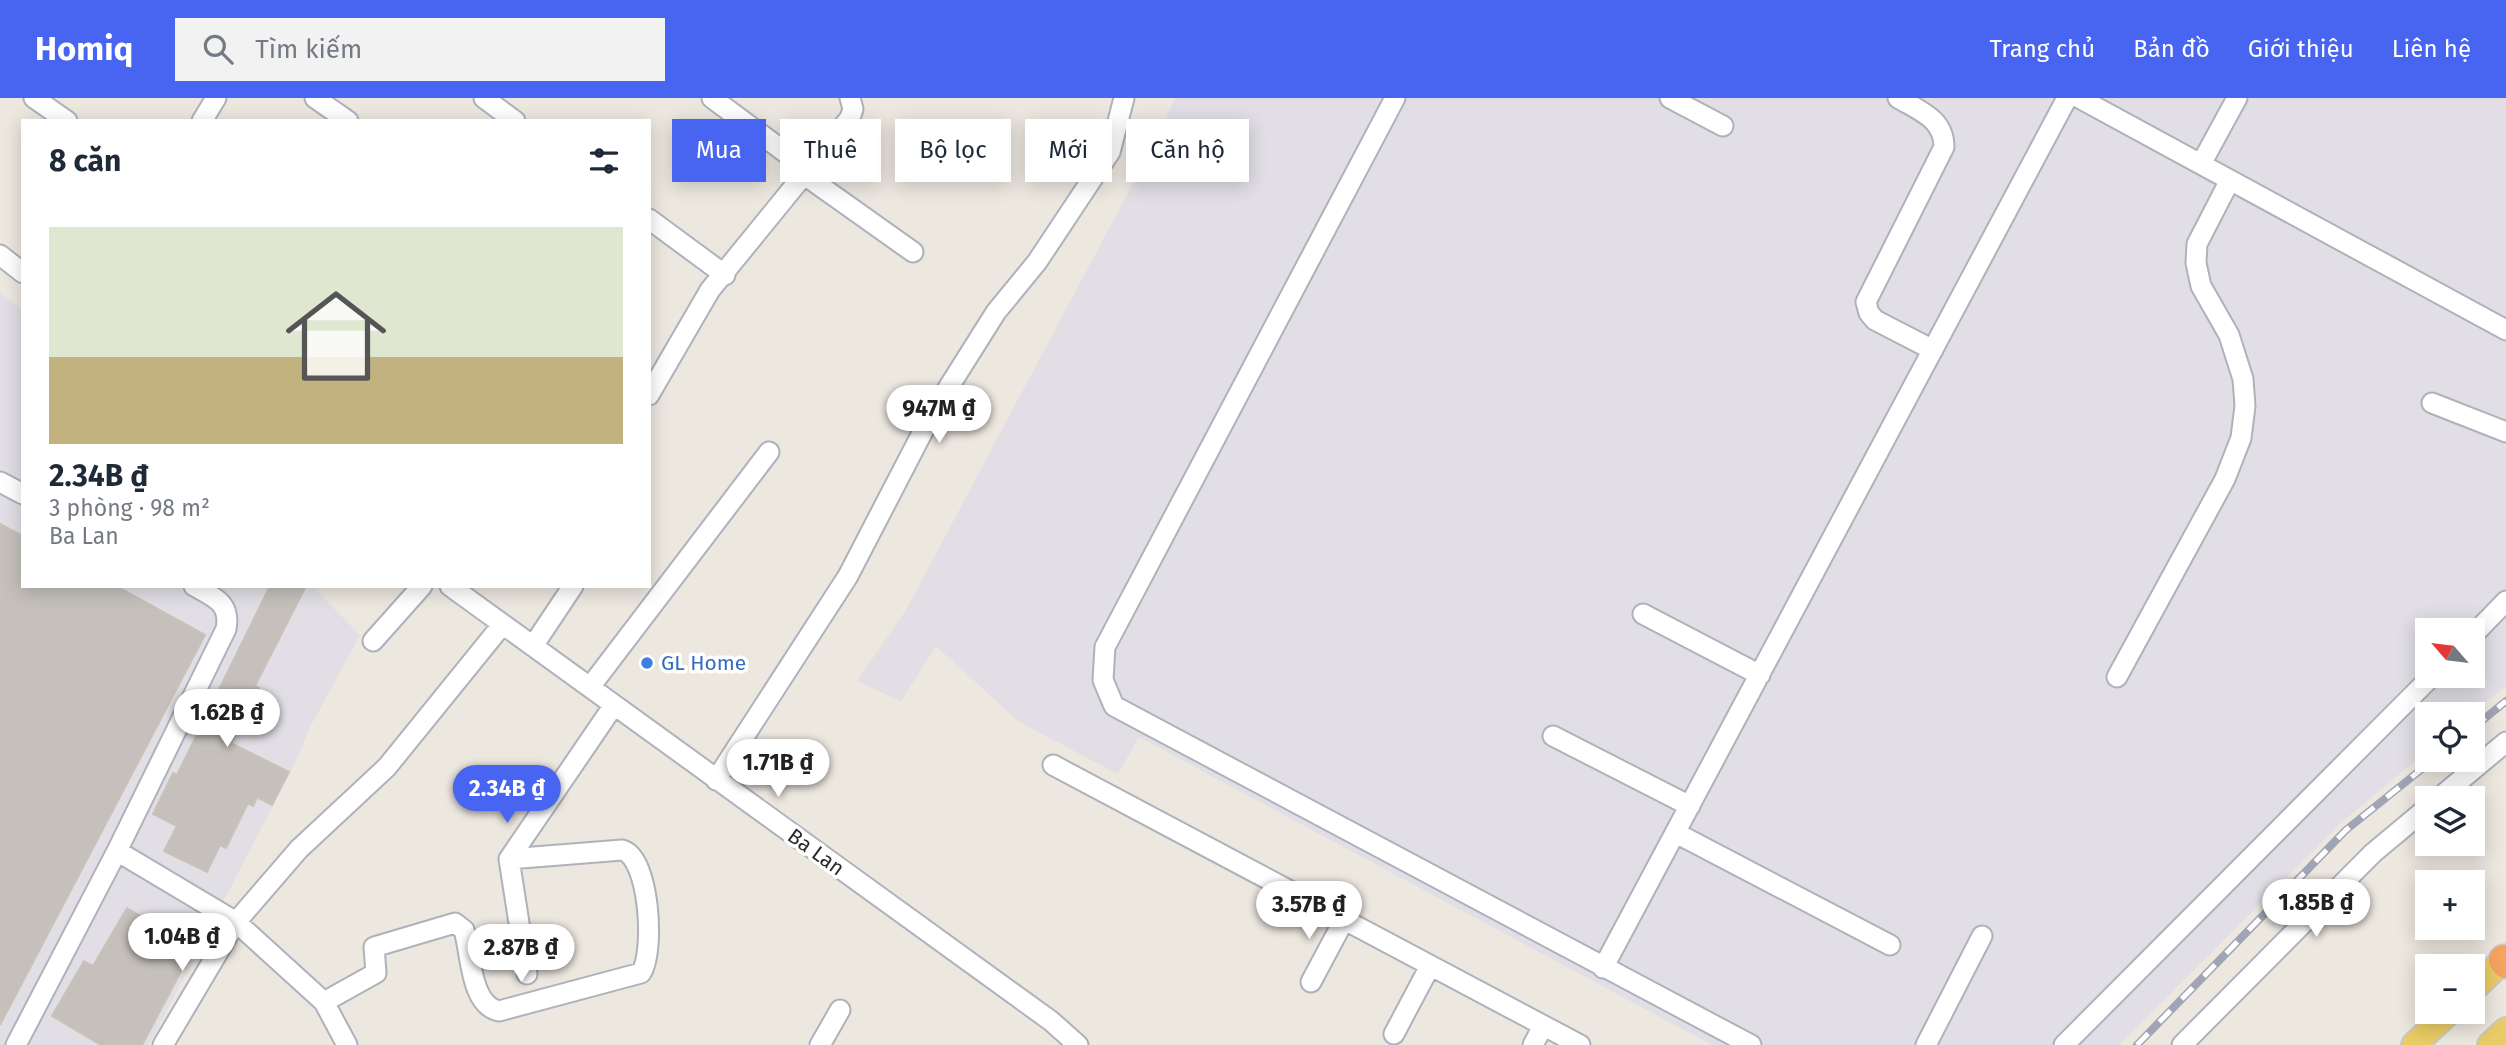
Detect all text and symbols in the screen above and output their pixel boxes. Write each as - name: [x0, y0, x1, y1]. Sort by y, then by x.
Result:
- search box: [175, 18, 665, 81]
- text: Homiq: [35, 29, 133, 69]
- icon: search: [199, 30, 237, 68]
- text: Tìm kiếm: [255, 34, 362, 65]
- text: Trang chủ: [1990, 35, 2095, 63]
- text: Bản đồ: [2133, 35, 2210, 63]
- text: Giới thiệu: [2248, 35, 2354, 63]
- text: Liên hệ: [2392, 35, 2471, 63]
- chip: Mua: [672, 119, 766, 182]
- chip: Thuê: [780, 119, 881, 182]
- chip: Bộ lọc: [895, 119, 1011, 182]
- chip: Mới: [1025, 119, 1112, 182]
- chip: Căn hộ: [1126, 119, 1249, 182]
- icon: filters: [585, 142, 623, 180]
- text: 8 căn: [49, 143, 121, 179]
- icon: home: [273, 273, 399, 399]
- pin: 947M ₫: [882, 386, 996, 445]
- text: 947M ₫: [902, 394, 976, 422]
- text: 2.34B ₫: [49, 458, 149, 494]
- text: 3 phòng · 98 m²: [49, 494, 210, 522]
- text: Ba Lan: [49, 522, 119, 550]
- north arrow: [2415, 618, 2485, 688]
- map controls: [2415, 618, 2485, 1024]
- place label: GL Home: [661, 650, 746, 676]
- marker: GL Home: [639, 655, 655, 671]
- pin: 1.62B ₫: [162, 690, 292, 749]
- text: 1.62B ₫: [190, 698, 264, 726]
- button: locate: [2415, 702, 2485, 772]
- pin: 1.71B ₫: [713, 740, 843, 799]
- text: 1.71B ₫: [743, 748, 813, 776]
- pin: 2.34B ₫: [442, 766, 572, 825]
- text: 2.34B ₫: [469, 774, 545, 802]
- button: layers: [2415, 786, 2485, 856]
- street label: Ba Lan: [783, 823, 849, 881]
- button: +: [2415, 870, 2485, 940]
- pin: 1.85B ₫: [2251, 880, 2381, 939]
- pin: 3.57B ₫: [1244, 882, 1374, 941]
- text: 1.85B ₫: [2278, 888, 2354, 916]
- text: 3.57B ₫: [1272, 890, 1346, 918]
- pin: 1.04B ₫: [117, 914, 247, 973]
- text: 1.04B ₫: [144, 922, 220, 950]
- pin: 2.87B ₫: [456, 924, 586, 984]
- text: 2.87B ₫: [484, 933, 558, 961]
- button: −: [2415, 954, 2485, 1024]

